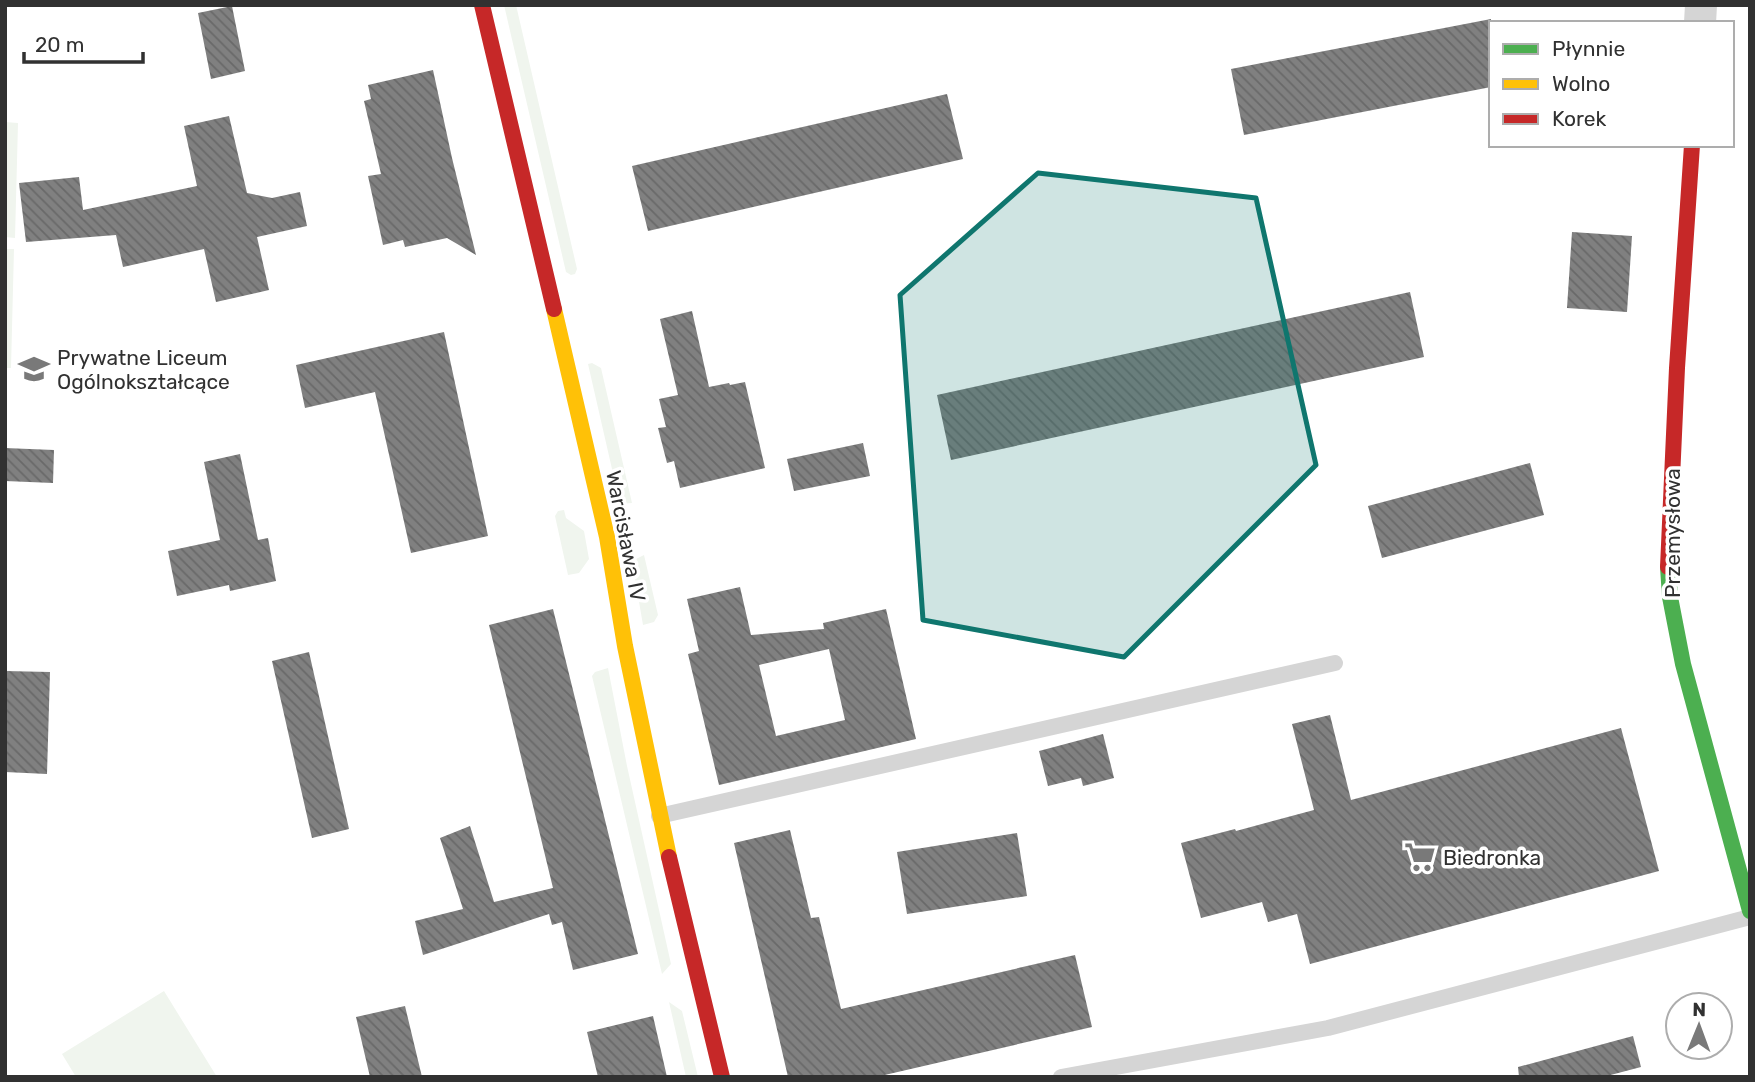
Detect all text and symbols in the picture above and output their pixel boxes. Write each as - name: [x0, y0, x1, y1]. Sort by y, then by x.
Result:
- scale bar: [24, 21, 144, 65]
- legend: [1489, 21, 1734, 147]
- text: 20 m: [35, 32, 84, 57]
- text: Płynnie: [1552, 36, 1625, 61]
- text: Wolno: [1552, 71, 1610, 96]
- text: Korek: [1552, 106, 1607, 131]
- place label: Prywatne Liceum Ogólnokształcące: [57, 345, 230, 394]
- school or university icon: Prywatne Liceum Ogólnokształcące: [17, 352, 51, 386]
- street label: Warcisława IV: [601, 468, 651, 604]
- street label: Przemysłowa: [1660, 468, 1685, 598]
- supermarket icon: Biedronka: [1403, 840, 1437, 874]
- place label: Biedronka: [1443, 845, 1541, 870]
- north arrow: [1664, 991, 1734, 1061]
- text: N: [1692, 998, 1706, 1021]

